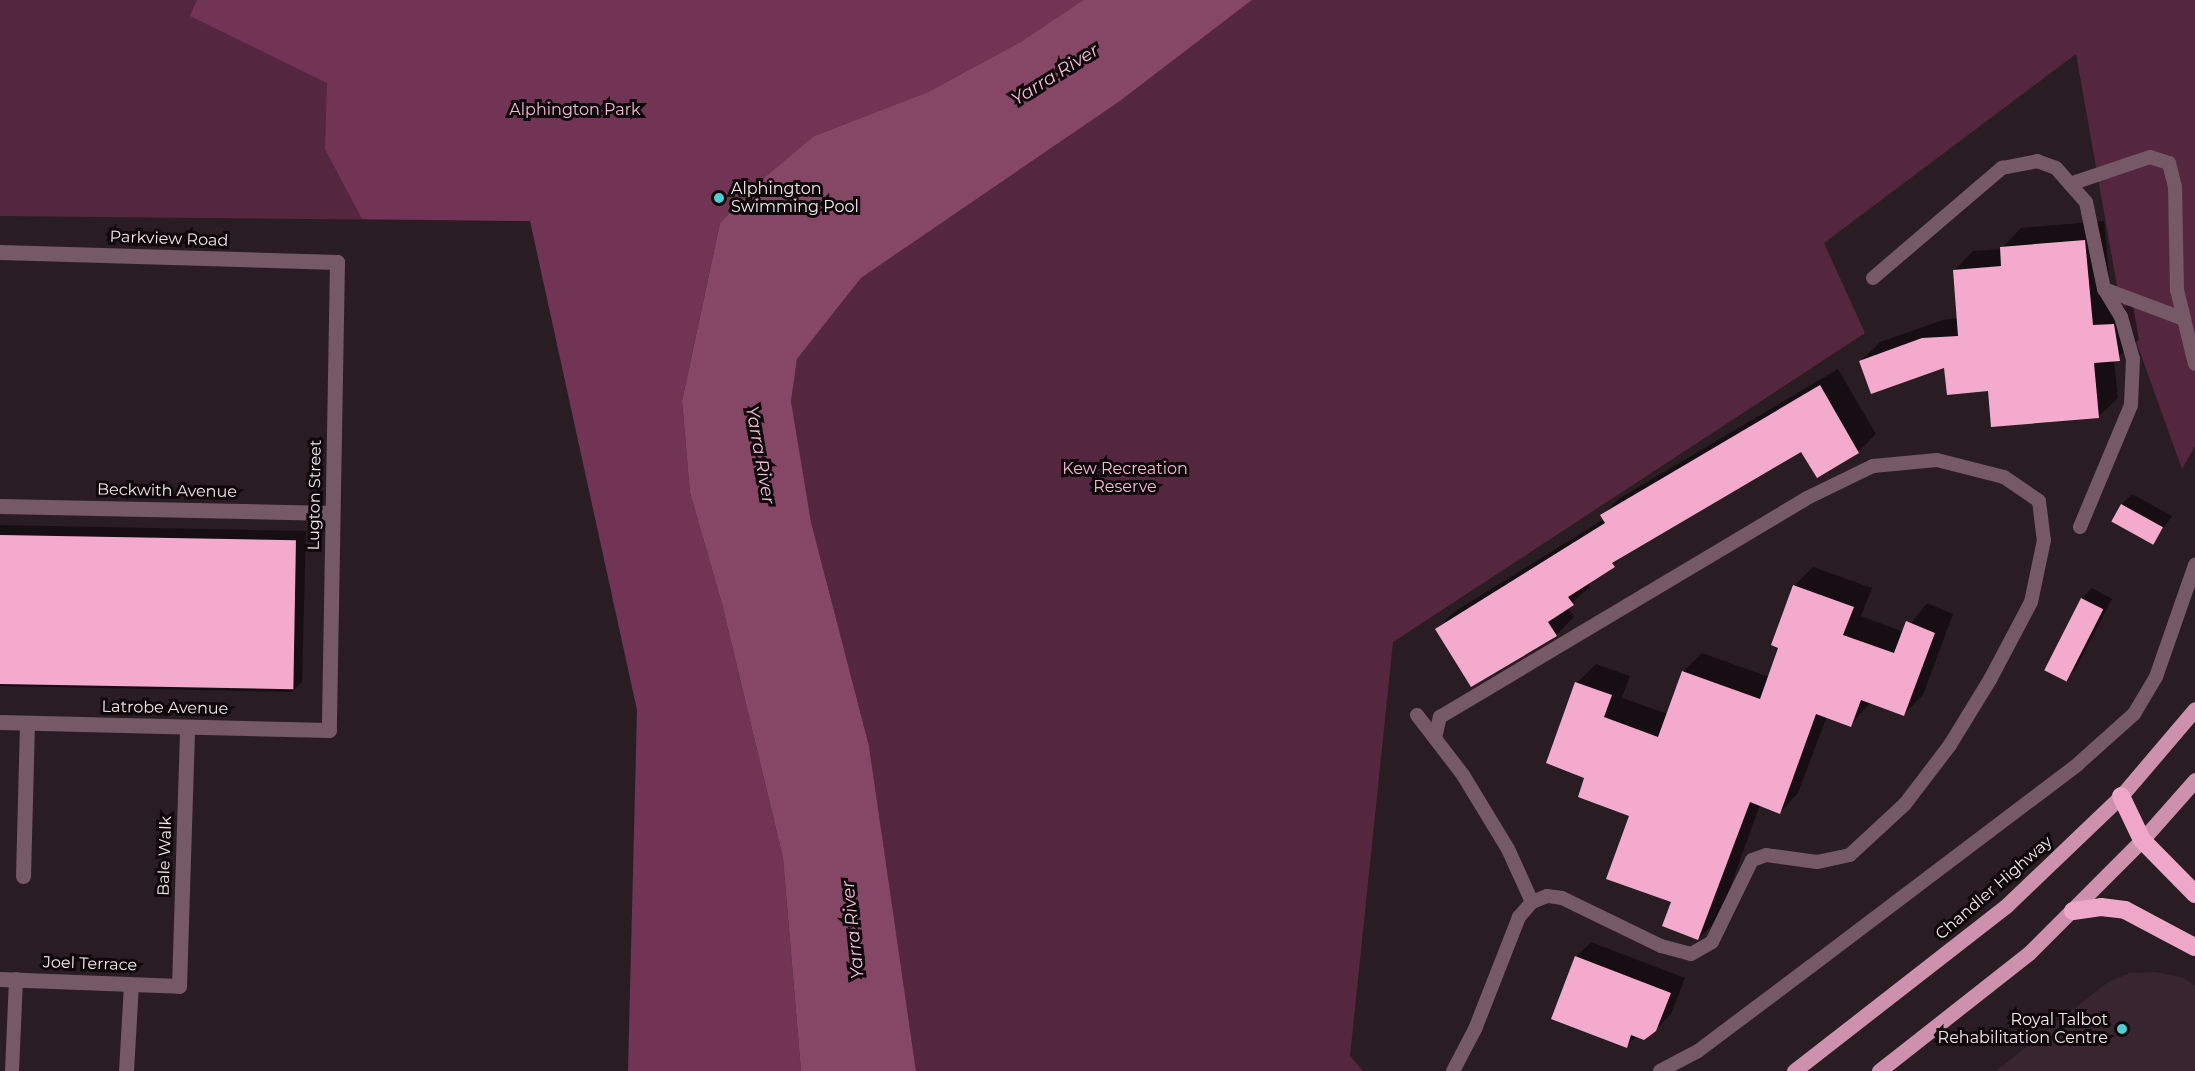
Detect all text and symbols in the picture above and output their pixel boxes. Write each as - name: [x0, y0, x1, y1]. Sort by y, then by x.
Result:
- water label: Yarra River: [1007, 40, 1103, 110]
- park label: Alphington Park: [509, 100, 641, 120]
- place label: Alphington Swimming Pool: [731, 179, 859, 217]
- marker: Alphington Swimming Pool: [712, 191, 726, 205]
- street label: Parkview Road: [109, 227, 229, 251]
- water label: Yarra River: [741, 404, 779, 506]
- street label: Lugton Street: [304, 440, 326, 550]
- park label: Kew Recreation Reserve: [1062, 459, 1188, 497]
- street label: Beckwith Avenue: [97, 480, 237, 502]
- street label: Latrobe Avenue: [101, 697, 229, 719]
- street label: Bale Walk: [154, 816, 176, 896]
- street label: Chandler Highway: [1932, 832, 2056, 944]
- water label: Yarra River: [837, 879, 869, 981]
- street label: Joel Terrace: [43, 953, 137, 975]
- place label: Royal Talbot Rehabilitation Centre: [1938, 1010, 2108, 1048]
- marker: Royal Talbot Rehabilitation Centre: [2113, 1020, 2131, 1038]

